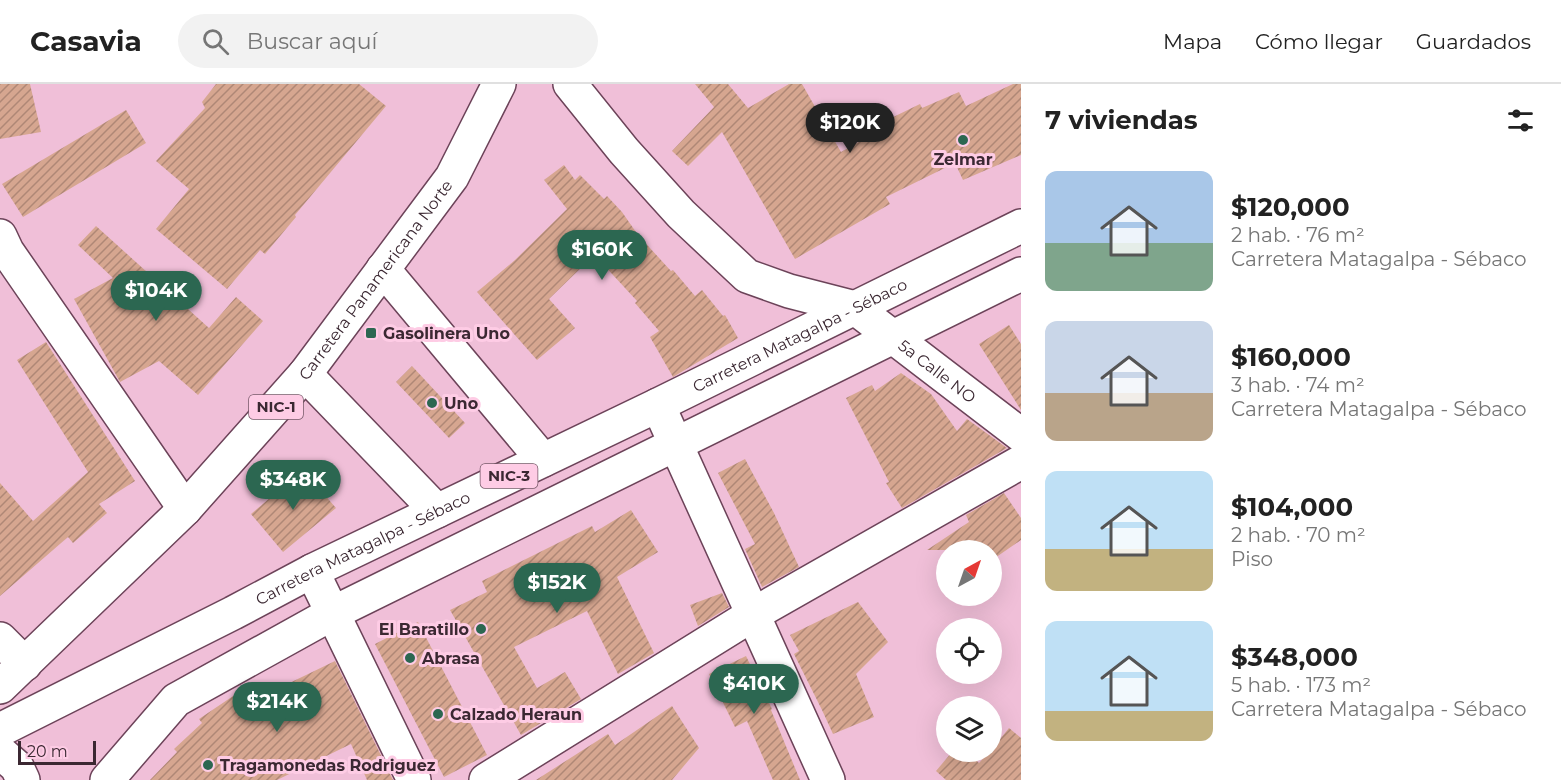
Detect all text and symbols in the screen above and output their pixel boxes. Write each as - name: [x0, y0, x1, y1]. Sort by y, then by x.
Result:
- search box: [178, 14, 598, 68]
- text: Casavia: [30, 24, 142, 58]
- icon: search: [199, 25, 232, 58]
- text: Buscar aquí: [247, 28, 377, 55]
- text: Mapa: [1163, 29, 1222, 54]
- text: Cómo llegar: [1255, 29, 1383, 54]
- text: Guardados: [1416, 29, 1531, 54]
- pin: $120K: [808, 103, 892, 154]
- text: 7 viviendas: [1045, 104, 1198, 136]
- icon: filters: [1504, 104, 1537, 137]
- text: $120K: [820, 110, 880, 134]
- marker: Zelmar: [956, 133, 970, 147]
- place label: Zelmar: [933, 150, 993, 169]
- street label: Carretera Panamericana Norte: [295, 176, 457, 384]
- text: $120,000: [1231, 191, 1350, 223]
- icon: home: [1093, 195, 1165, 267]
- text: 2 hab. · 76 m²: [1231, 223, 1365, 247]
- pin: $160K: [560, 230, 644, 281]
- text: $160K: [571, 237, 633, 261]
- text: Carretera Matagalpa - Sébaco: [1231, 247, 1527, 271]
- pin: $104K: [114, 271, 198, 322]
- street label: Carretera Matagalpa - Sébaco: [690, 275, 910, 396]
- text: $104K: [125, 278, 187, 302]
- place label: Gasolinera Uno: [383, 324, 510, 343]
- marker: Gasolinera Uno: [364, 326, 378, 340]
- street label: 5a Calle NO: [895, 336, 979, 407]
- text: $160,000: [1231, 341, 1351, 373]
- icon: home: [1093, 345, 1165, 417]
- text: 3 hab. · 74 m²: [1231, 373, 1365, 397]
- place label: Uno: [444, 394, 478, 413]
- road number: NIC-1: [249, 395, 303, 419]
- marker: Uno: [425, 396, 439, 410]
- text: Carretera Matagalpa - Sébaco: [1231, 397, 1527, 421]
- pin: $348K: [251, 460, 335, 511]
- road number: NIC-3: [480, 464, 538, 488]
- text: $348K: [260, 467, 326, 491]
- street label: Carretera Matagalpa - Sébaco: [253, 488, 473, 609]
- text: $104,000: [1231, 491, 1353, 523]
- icon: home: [1093, 495, 1165, 567]
- text: 2 hab. · 70 m²: [1231, 523, 1366, 547]
- north arrow: [936, 540, 1002, 606]
- map controls: [936, 540, 1002, 762]
- text: Piso: [1231, 547, 1273, 571]
- pin: $152K: [515, 563, 599, 614]
- text: $152K: [528, 570, 586, 594]
- button: locate: [936, 618, 1002, 684]
- place label: El Baratillo: [379, 620, 469, 639]
- marker: El Baratillo: [474, 622, 488, 636]
- text: $348,000: [1231, 641, 1358, 673]
- icon: home: [1093, 645, 1165, 717]
- place label: Abrasa: [421, 649, 480, 668]
- marker: Abrasa: [403, 651, 417, 665]
- pin: $410K: [712, 664, 796, 715]
- text: $410K: [723, 671, 785, 695]
- text: 5 hab. · 173 m²: [1231, 673, 1371, 697]
- pin: $214K: [235, 682, 319, 733]
- text: $214K: [247, 689, 307, 713]
- button: layers: [936, 696, 1002, 762]
- text: Carretera Matagalpa - Sébaco: [1231, 697, 1527, 721]
- place label: Calzado Heraun: [450, 705, 582, 724]
- marker: Calzado Heraun: [431, 707, 445, 721]
- scale bar: [18, 738, 96, 766]
- text: 20 m: [27, 742, 68, 761]
- place label: Tragamonedas Rodriguez: [220, 756, 436, 775]
- marker: Tragamonedas Rodriguez: [201, 758, 215, 772]

